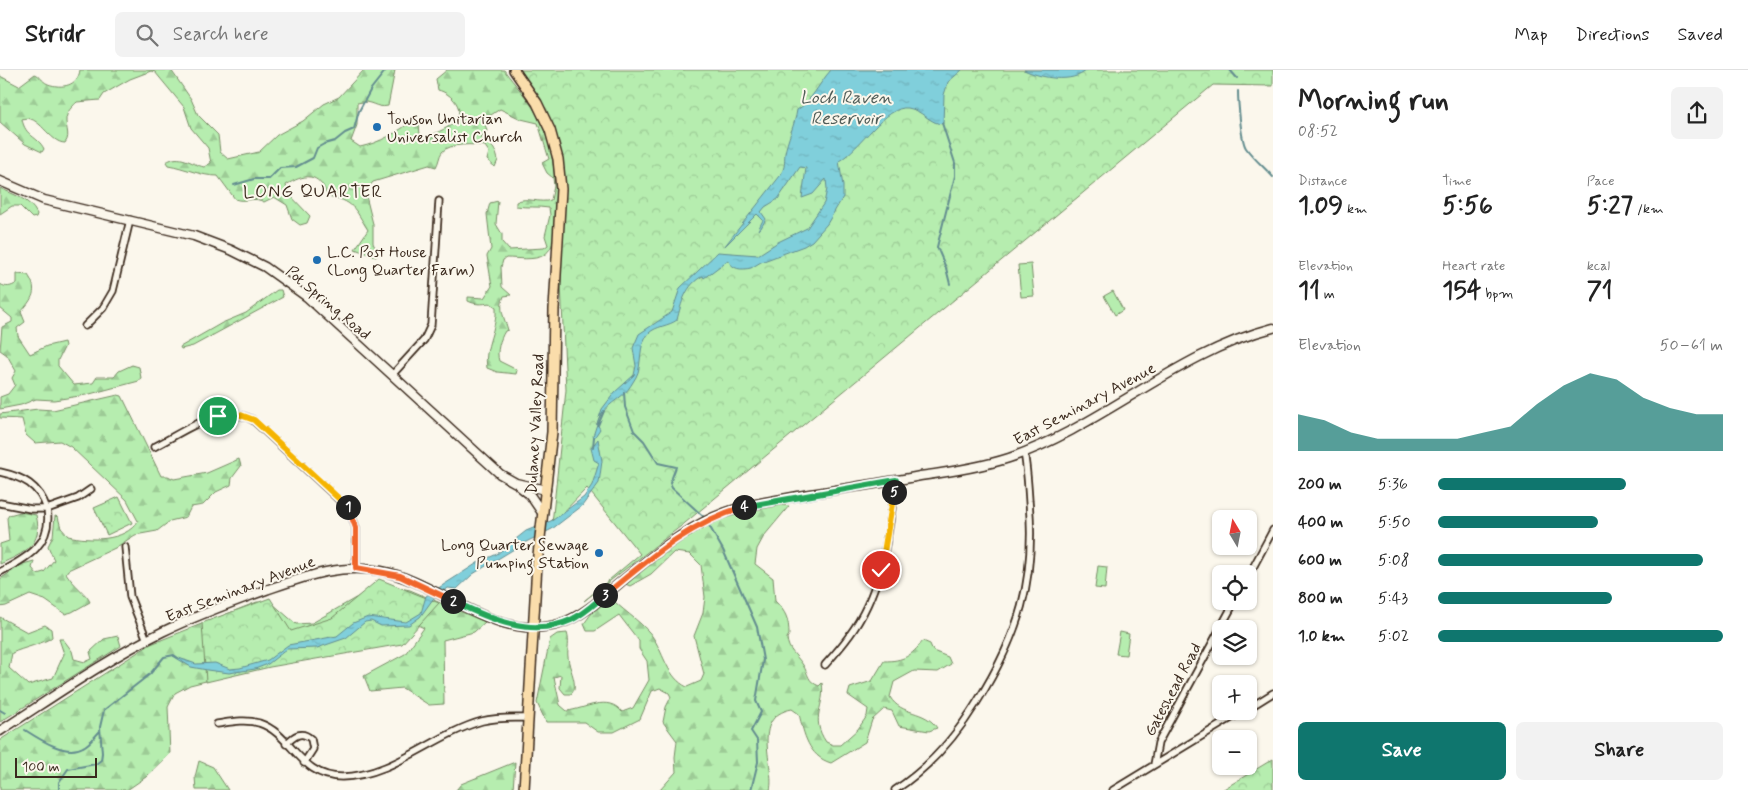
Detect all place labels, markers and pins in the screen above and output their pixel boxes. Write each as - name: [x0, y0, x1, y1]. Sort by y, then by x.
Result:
- place label: Towson Unitarian Universalist Church: [387, 109, 523, 148]
- marker: Towson Unitarian Universalist Church: [371, 121, 383, 133]
- place label: L.C. Post House (Long Quarter Farm): [327, 242, 474, 282]
- marker: L.C. Post House (Long Quarter Farm): [311, 254, 323, 266]
- pin: [197, 395, 239, 437]
- pin: 5: [882, 480, 906, 504]
- pin: 1: [336, 494, 360, 520]
- pin: 4: [732, 494, 756, 520]
- place label: Long Quarter Sewage Pumping Station: [441, 535, 589, 575]
- marker: Long Quarter Sewage Pumping Station: [593, 547, 605, 559]
- pin: [860, 549, 902, 591]
- pin: 3: [592, 582, 618, 608]
- pin: 2: [440, 588, 466, 614]

